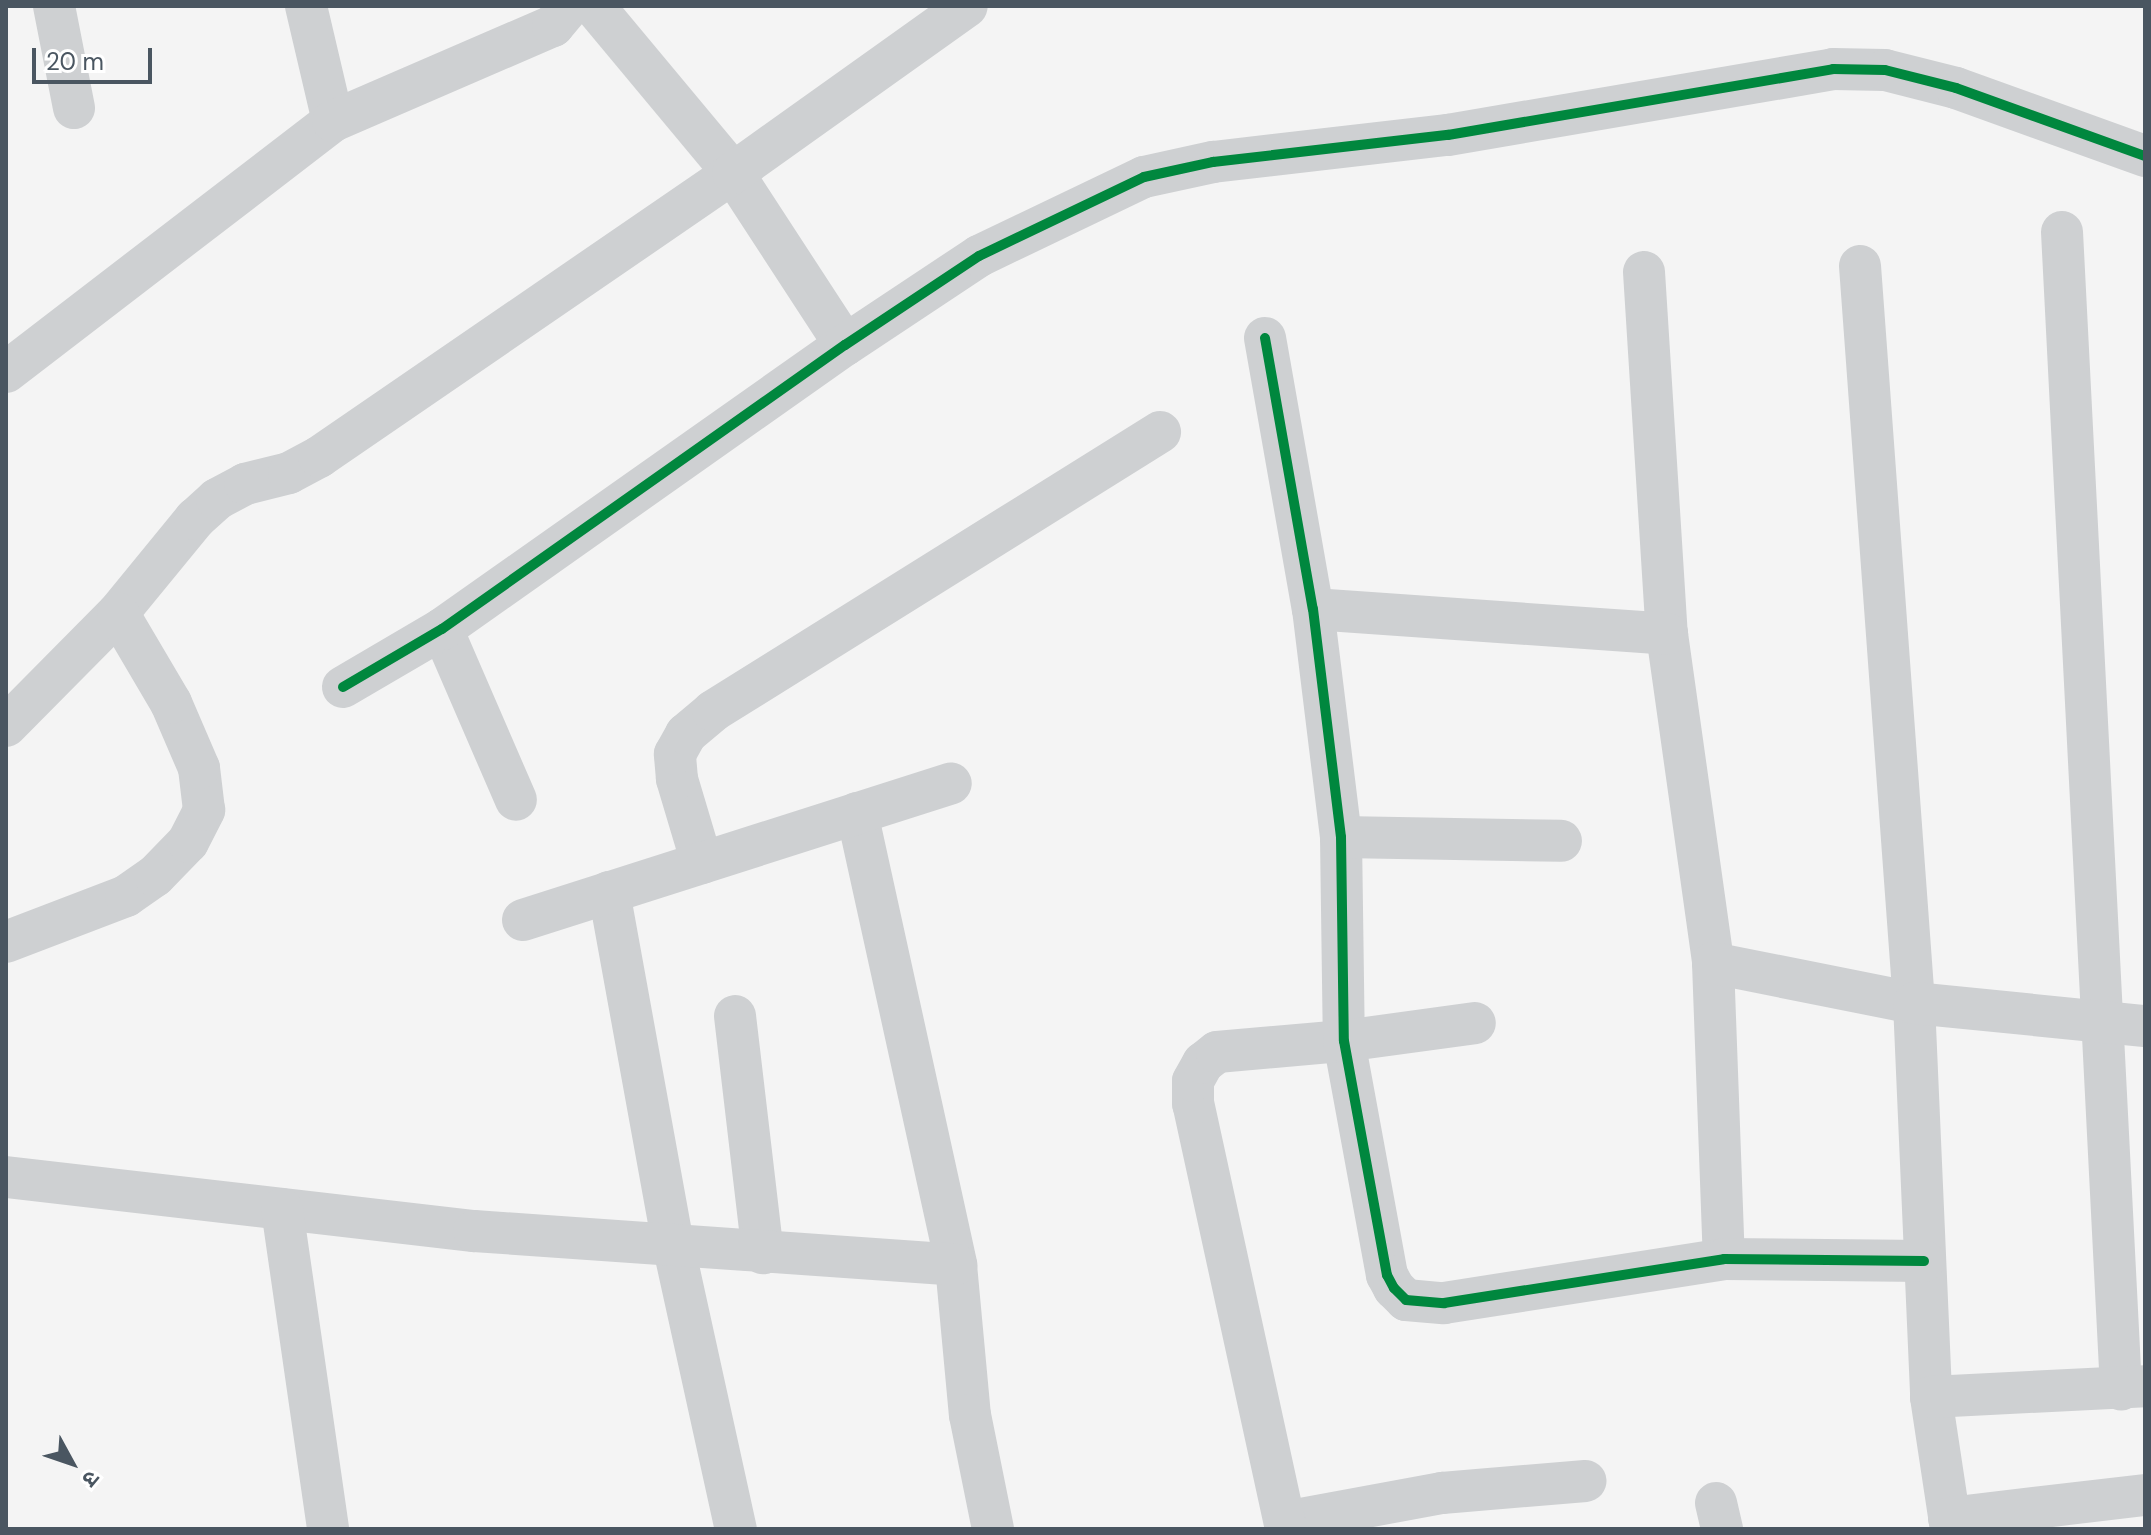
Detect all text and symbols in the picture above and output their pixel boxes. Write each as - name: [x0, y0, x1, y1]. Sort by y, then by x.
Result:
- scale bar: [36, 32, 156, 82]
- text: 20 m: [46, 46, 104, 77]
- north arrow: [32, 1423, 112, 1503]
- text: उ: [76, 1464, 106, 1493]

